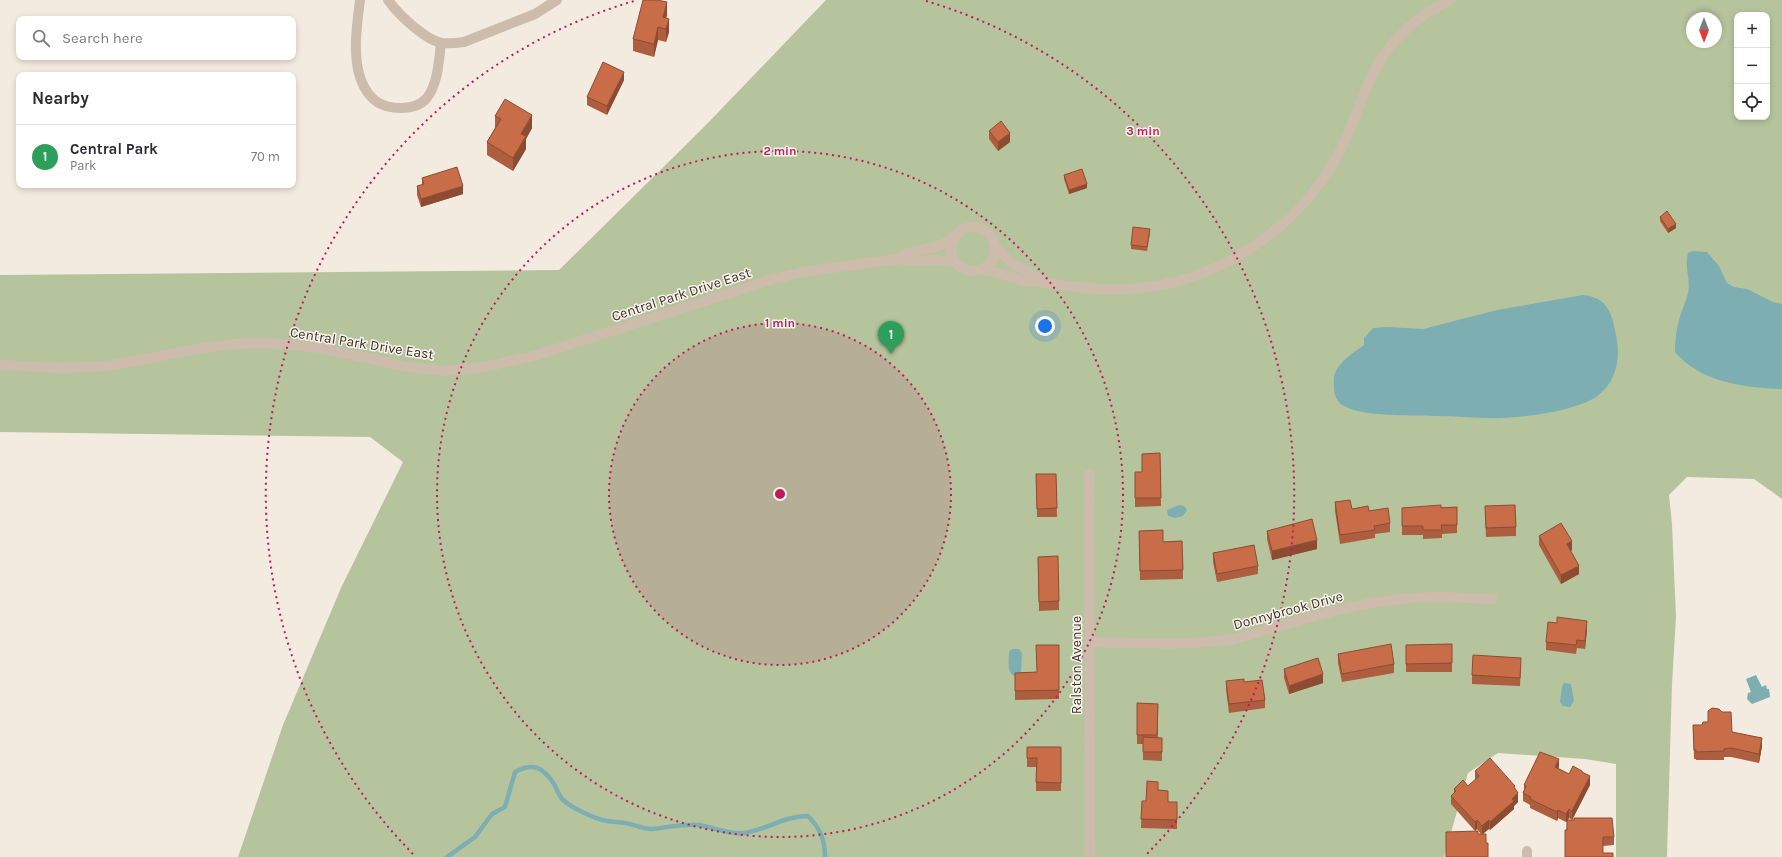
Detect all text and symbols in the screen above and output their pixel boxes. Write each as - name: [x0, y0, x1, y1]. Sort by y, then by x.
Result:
- north arrow: [1686, 12, 1722, 48]
- map controls: [1734, 12, 1770, 120]
- button: +: [1734, 12, 1770, 48]
- search box: [16, 16, 296, 60]
- icon: search: [30, 27, 52, 49]
- text: Search here: [62, 29, 143, 47]
- button: −: [1734, 48, 1770, 84]
- button: locate: [1734, 84, 1770, 120]
- text: Nearby: [32, 88, 89, 108]
- text: 3 min: [1126, 124, 1160, 138]
- text: Central Park: [70, 140, 158, 158]
- text: 2 min: [763, 144, 797, 158]
- text: 1: [43, 149, 47, 164]
- text: 70 m: [251, 149, 280, 164]
- text: Park: [70, 158, 96, 173]
- street label: Central Park Drive East: [609, 264, 753, 325]
- text: 1 min: [765, 316, 795, 330]
- your location: [1035, 316, 1055, 336]
- pin: 1: [878, 321, 904, 354]
- street label: Central Park Drive East: [289, 324, 435, 363]
- centre of rings: [773, 487, 787, 501]
- street label: Donnybrook Drive: [1231, 588, 1345, 633]
- street label: Ralston Avenue: [1068, 616, 1085, 714]

